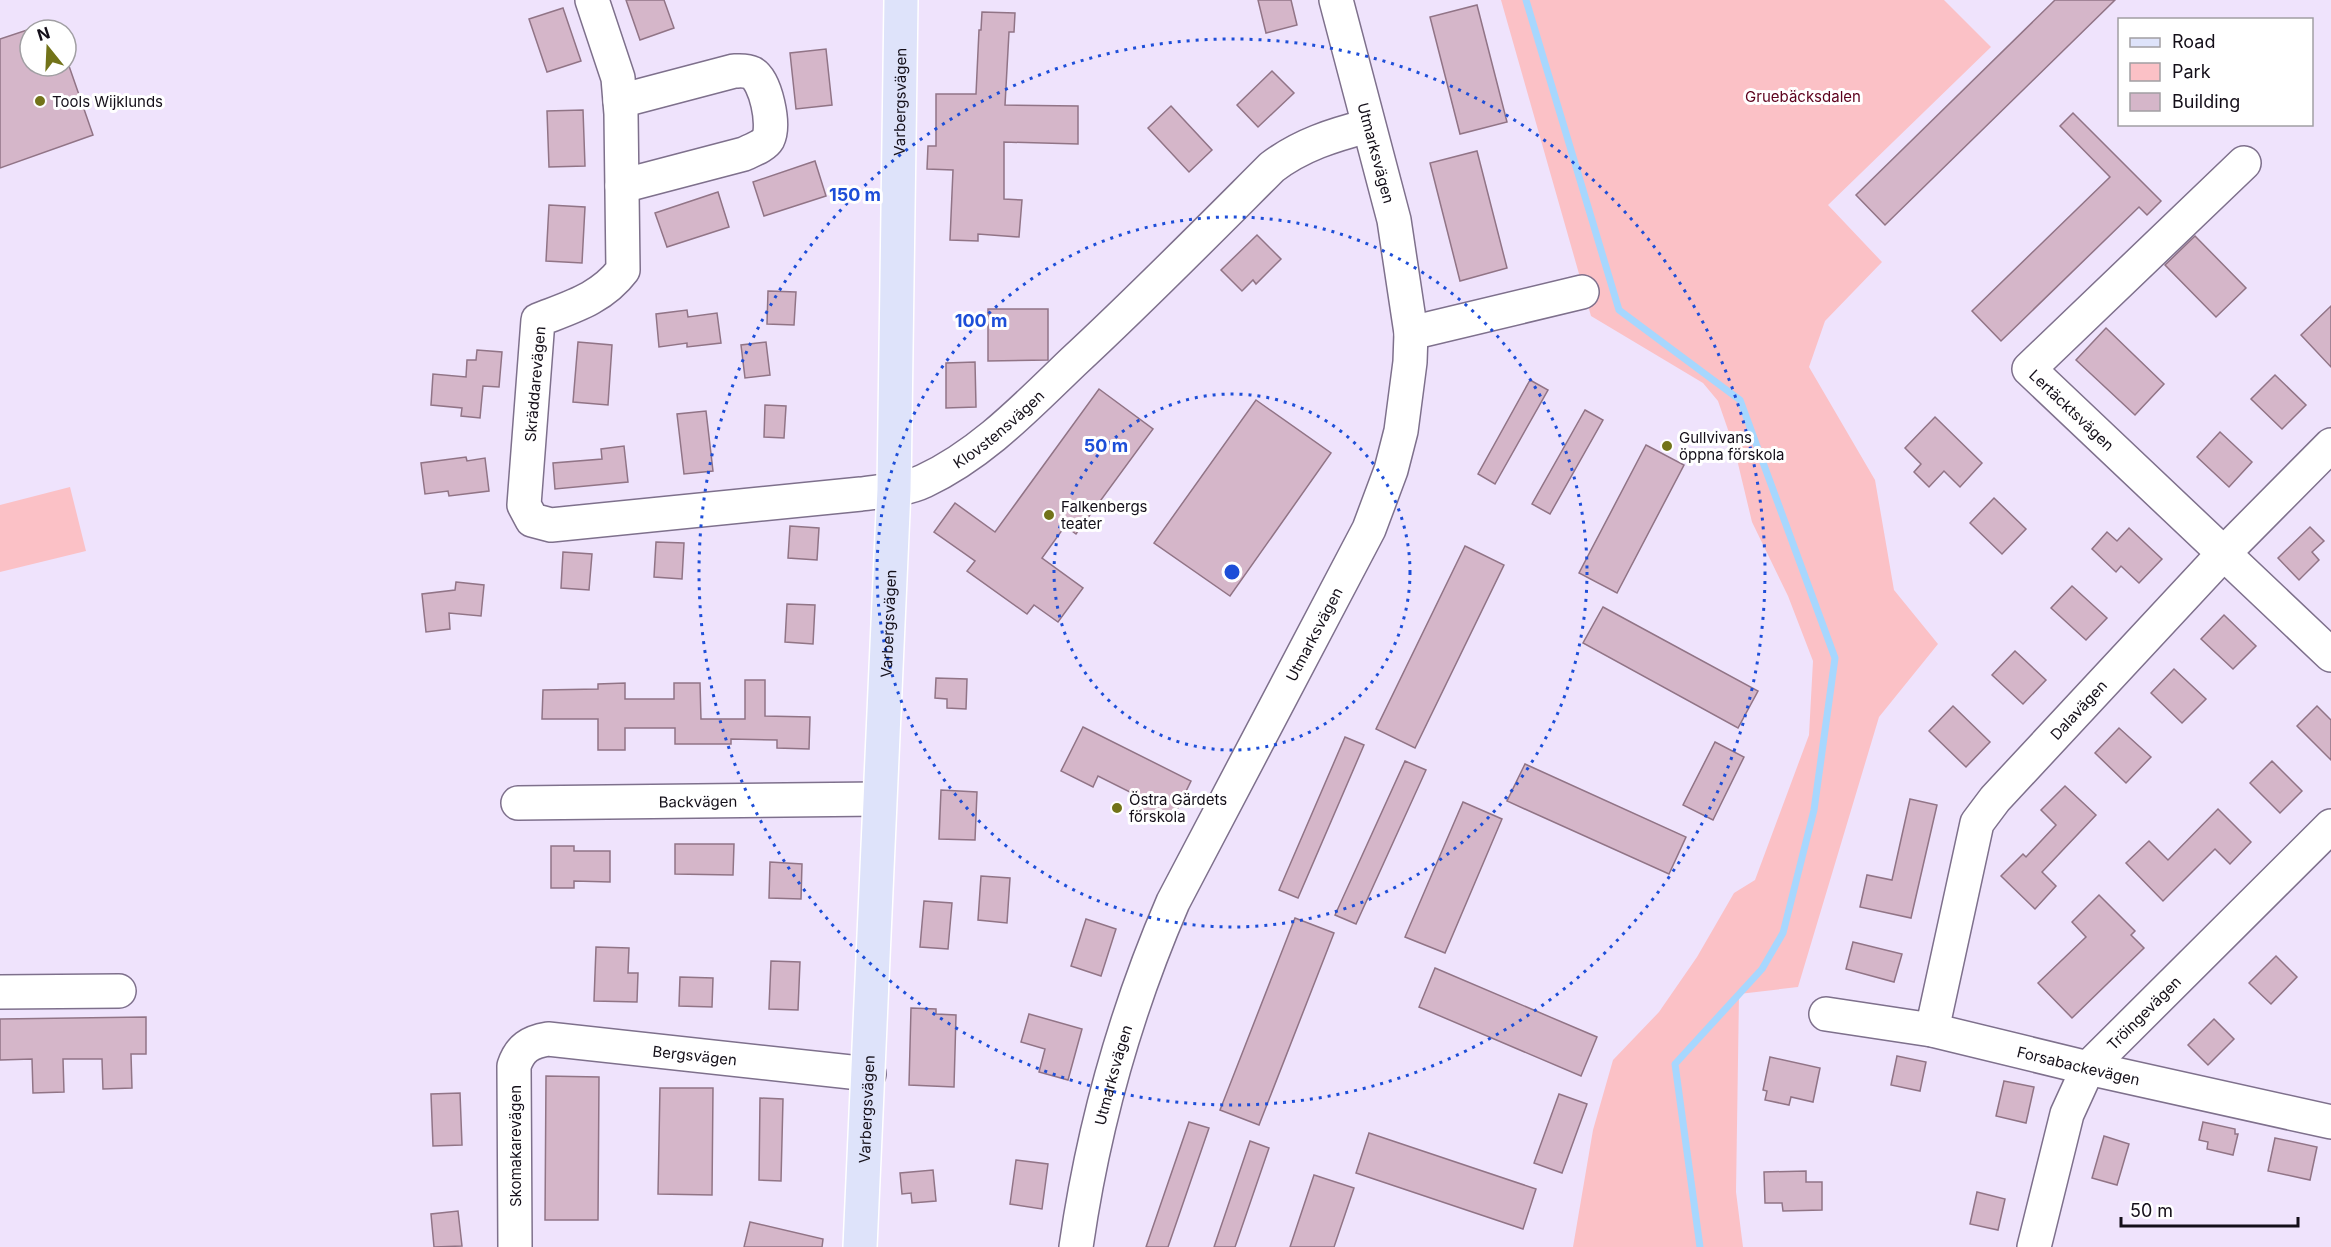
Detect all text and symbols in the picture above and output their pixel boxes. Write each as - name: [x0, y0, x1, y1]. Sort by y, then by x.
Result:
- north arrow: [18, 18, 78, 78]
- legend: [2118, 18, 2313, 126]
- text: N: [34, 22, 52, 45]
- text: Road: [2172, 31, 2215, 52]
- street label: Varbergsvägen: [889, 48, 910, 156]
- text: Park: [2172, 61, 2211, 82]
- park label: Gruebäcksdalen: [1745, 87, 1861, 106]
- text: Building: [2172, 91, 2240, 112]
- place label: Tools Wijklunds: [52, 92, 163, 111]
- marker: Tools Wijklunds: [33, 94, 47, 108]
- street label: Utmarksvägen: [1353, 101, 1399, 205]
- text: 150 m: [829, 184, 881, 205]
- text: 100 m: [955, 310, 1007, 331]
- street label: Skräddarevägen: [520, 325, 550, 443]
- street label: Lertäcktsvägen: [2026, 365, 2118, 454]
- street label: Klovstensvägen: [949, 386, 1048, 472]
- place label: Gullvivans öppna förskola: [1679, 428, 1784, 464]
- text: 50 m: [1084, 435, 1128, 456]
- marker: Gullvivans öppna förskola: [1660, 439, 1674, 453]
- place label: Falkenbergs teater: [1061, 497, 1148, 533]
- marker: Falkenbergs teater: [1042, 508, 1056, 522]
- centre of rings: [1222, 562, 1242, 582]
- street label: Varbergsvägen: [876, 569, 900, 678]
- street label: Utmarksvägen: [1281, 584, 1346, 684]
- street label: Dalavägen: [2046, 676, 2111, 743]
- place label: Östra Gärdets förskola: [1129, 790, 1227, 826]
- street label: Backvägen: [659, 791, 737, 811]
- marker: Östra Gärdets förskola: [1110, 801, 1124, 815]
- street label: Tröingevägen: [2102, 972, 2185, 1054]
- street label: Utmarksvägen: [1090, 1022, 1136, 1127]
- street label: Bergsvägen: [652, 1041, 738, 1069]
- street label: Forsabackevägen: [2015, 1042, 2142, 1089]
- street label: Varbergsvägen: [854, 1055, 878, 1164]
- street label: Skomakarevägen: [506, 1085, 525, 1207]
- scale bar: [2121, 1190, 2298, 1228]
- text: 50 m: [2130, 1200, 2173, 1221]

